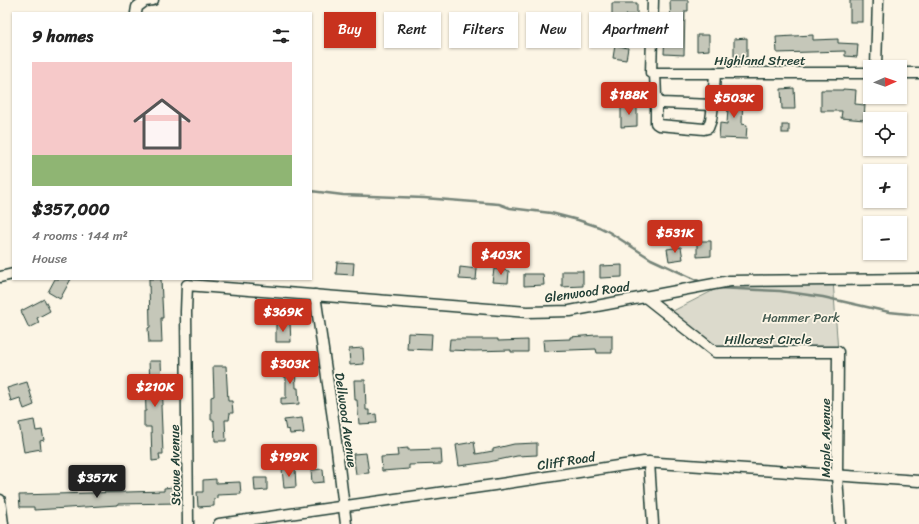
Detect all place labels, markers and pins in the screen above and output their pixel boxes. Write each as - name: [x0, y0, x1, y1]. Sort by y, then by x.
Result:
- pin: $188K: [601, 82, 657, 116]
- pin: $503K: [706, 85, 762, 119]
- pin: $531K: [647, 220, 703, 254]
- pin: $403K: [473, 242, 529, 276]
- pin: $369K: [255, 299, 311, 333]
- pin: $303K: [262, 351, 318, 385]
- pin: $210K: [127, 374, 183, 408]
- pin: $199K: [261, 444, 317, 478]
- pin: $357K: [69, 465, 125, 499]

